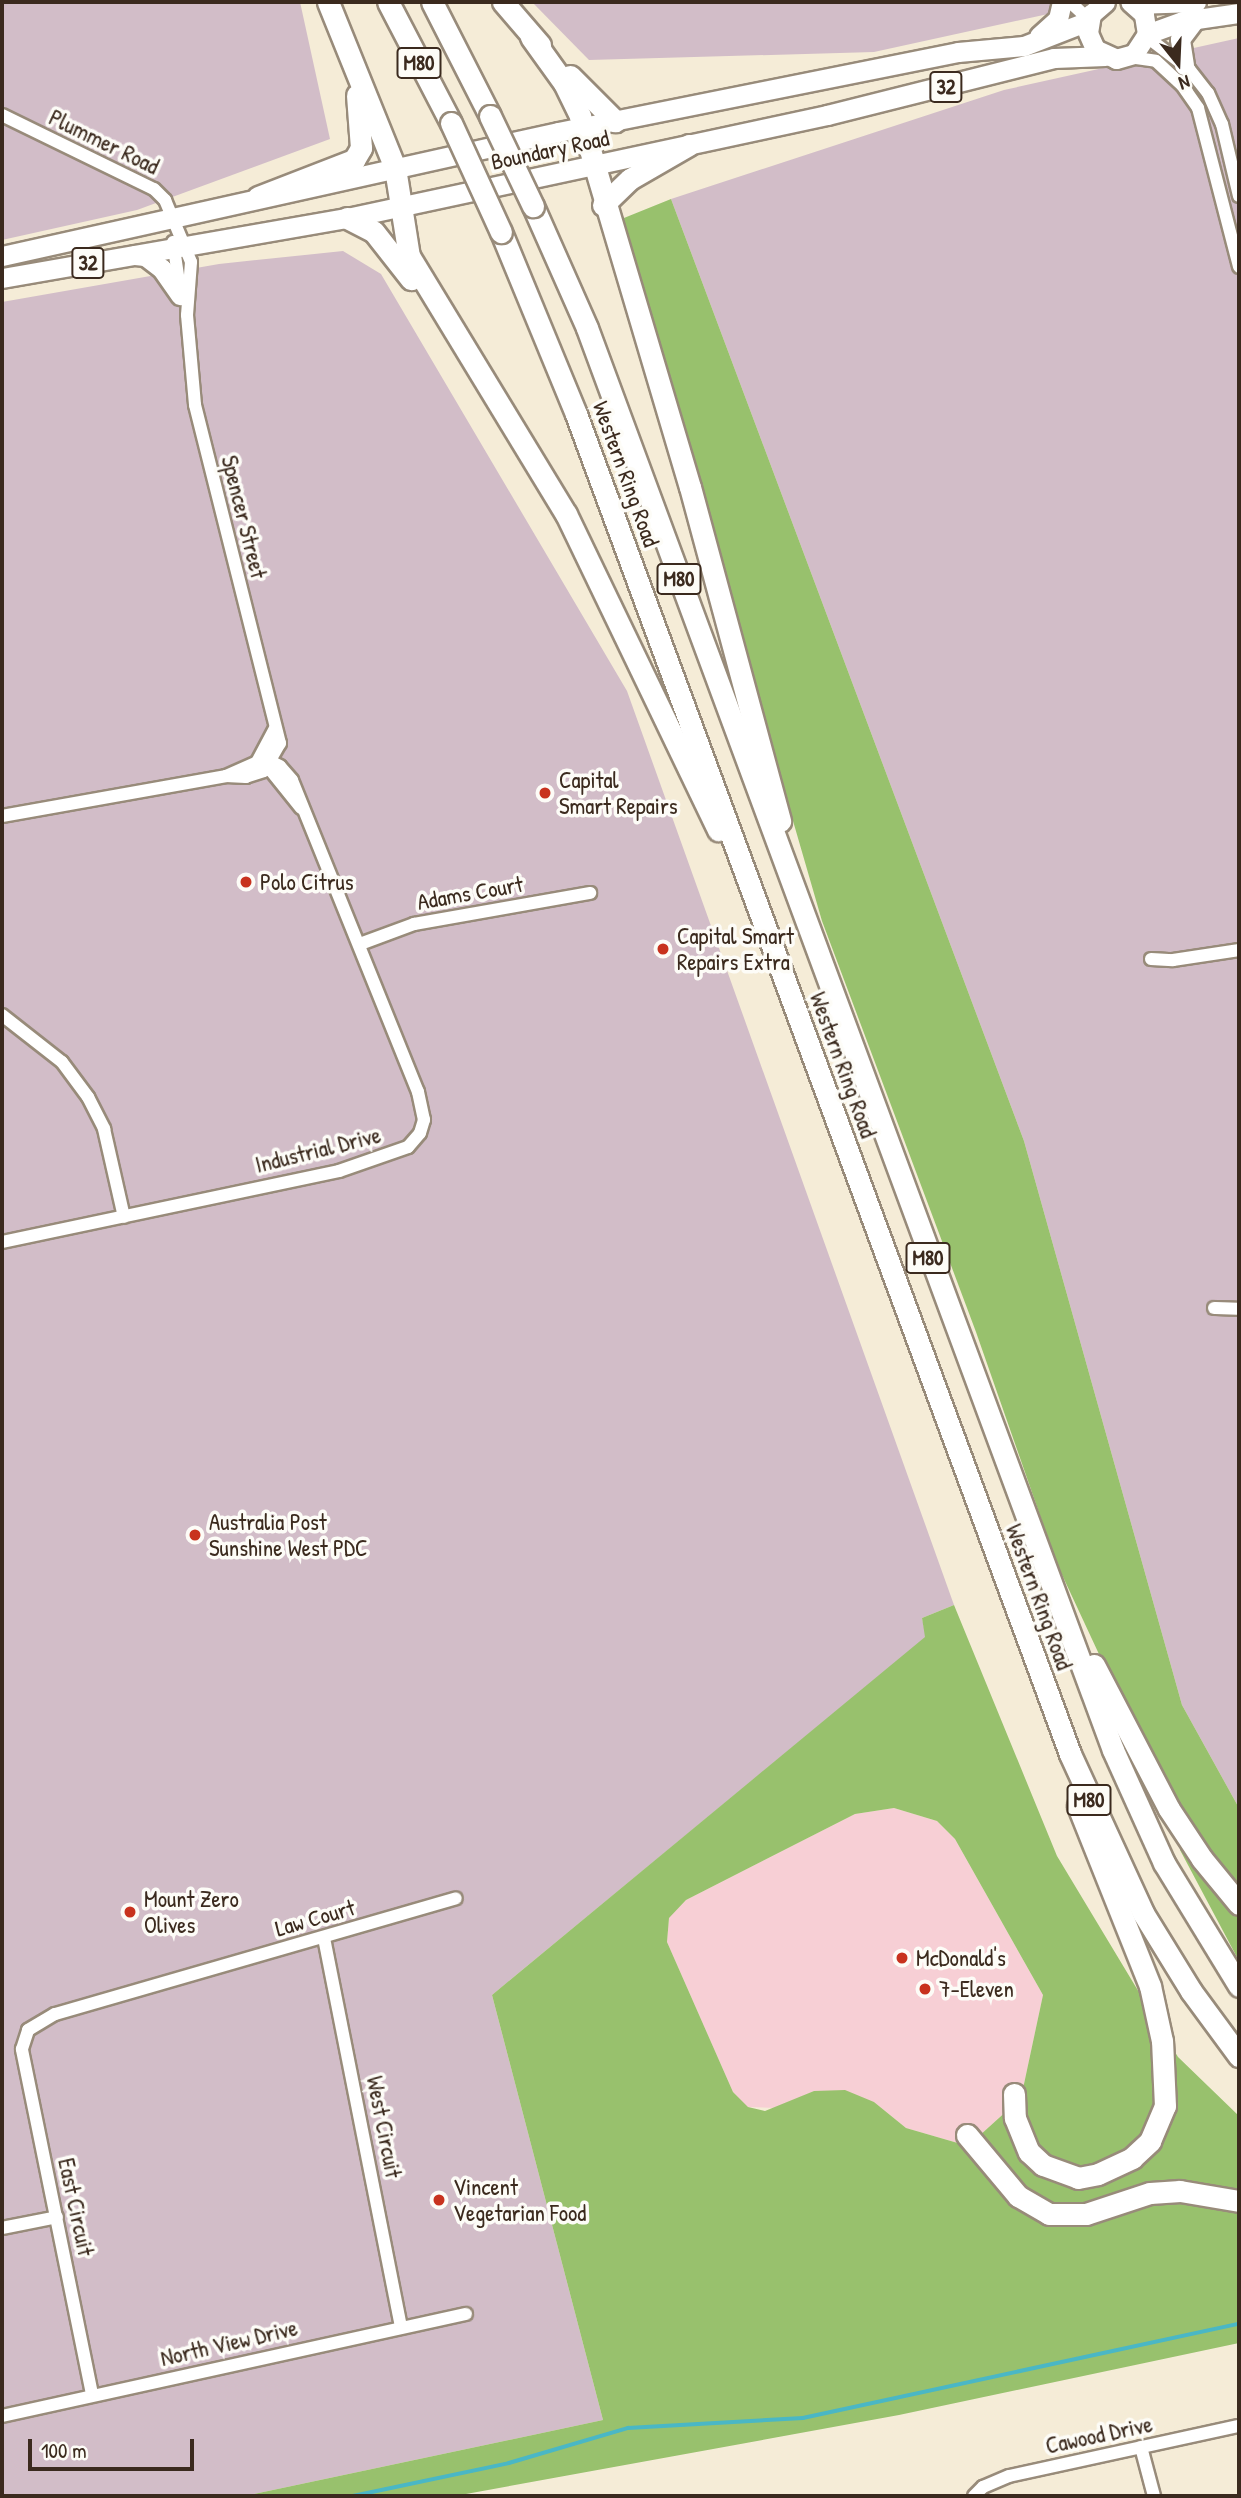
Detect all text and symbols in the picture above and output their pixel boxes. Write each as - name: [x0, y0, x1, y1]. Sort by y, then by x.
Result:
- north arrow: [1143, 28, 1213, 98]
- road number: M80: [396, 46, 442, 80]
- text: N: [1176, 69, 1193, 97]
- road number: 32: [928, 70, 964, 104]
- street label: Plummer Road: [45, 104, 163, 180]
- street label: Boundary Road: [488, 124, 612, 176]
- road number: 32: [70, 246, 106, 280]
- street label: Western Ring Road: [587, 397, 665, 551]
- street label: Spencer Street: [215, 453, 273, 581]
- road number: M80: [656, 562, 702, 596]
- place label: Capital Smart Repairs: [559, 766, 678, 820]
- marker: Capital Smart Repairs: [537, 785, 553, 801]
- place label: Polo Citrus: [260, 868, 354, 896]
- street label: Adams Court: [415, 870, 525, 916]
- marker: Polo Citrus: [238, 874, 254, 890]
- place label: Capital Smart Repairs Extra: [677, 922, 794, 976]
- marker: Capital Smart Repairs Extra: [655, 941, 671, 957]
- street label: Western Ring Road: [804, 988, 882, 1142]
- street label: Industrial Drive: [252, 1121, 384, 1179]
- road number: M80: [905, 1240, 951, 1276]
- place label: Australia Post Sunshine West PDC: [209, 1508, 368, 1562]
- street label: Western Ring Road: [1000, 1520, 1078, 1674]
- marker: Australia Post Sunshine West PDC: [187, 1527, 203, 1543]
- road number: M80: [1066, 1783, 1112, 1818]
- place label: Mount Zero Olives: [144, 1885, 239, 1939]
- street label: Law Court: [272, 1894, 358, 1942]
- marker: Mount Zero Olives: [122, 1904, 138, 1920]
- place label: McDonald's: [916, 1944, 1006, 1972]
- marker: McDonald's: [894, 1950, 910, 1966]
- place label: 7-Eleven: [939, 1975, 1014, 2003]
- marker: 7-Eleven: [917, 1981, 933, 1997]
- street label: West Circuit: [361, 2074, 407, 2180]
- street label: East Circuit: [52, 2156, 100, 2258]
- place label: Vincent Vegetarian Food: [453, 2173, 586, 2227]
- marker: Vincent Vegetarian Food: [431, 2192, 447, 2208]
- street label: North View Drive: [158, 2314, 300, 2372]
- street label: Cawood Drive: [1043, 2410, 1155, 2460]
- scale bar: [32, 2424, 198, 2468]
- text: 100 m: [41, 2436, 87, 2465]

